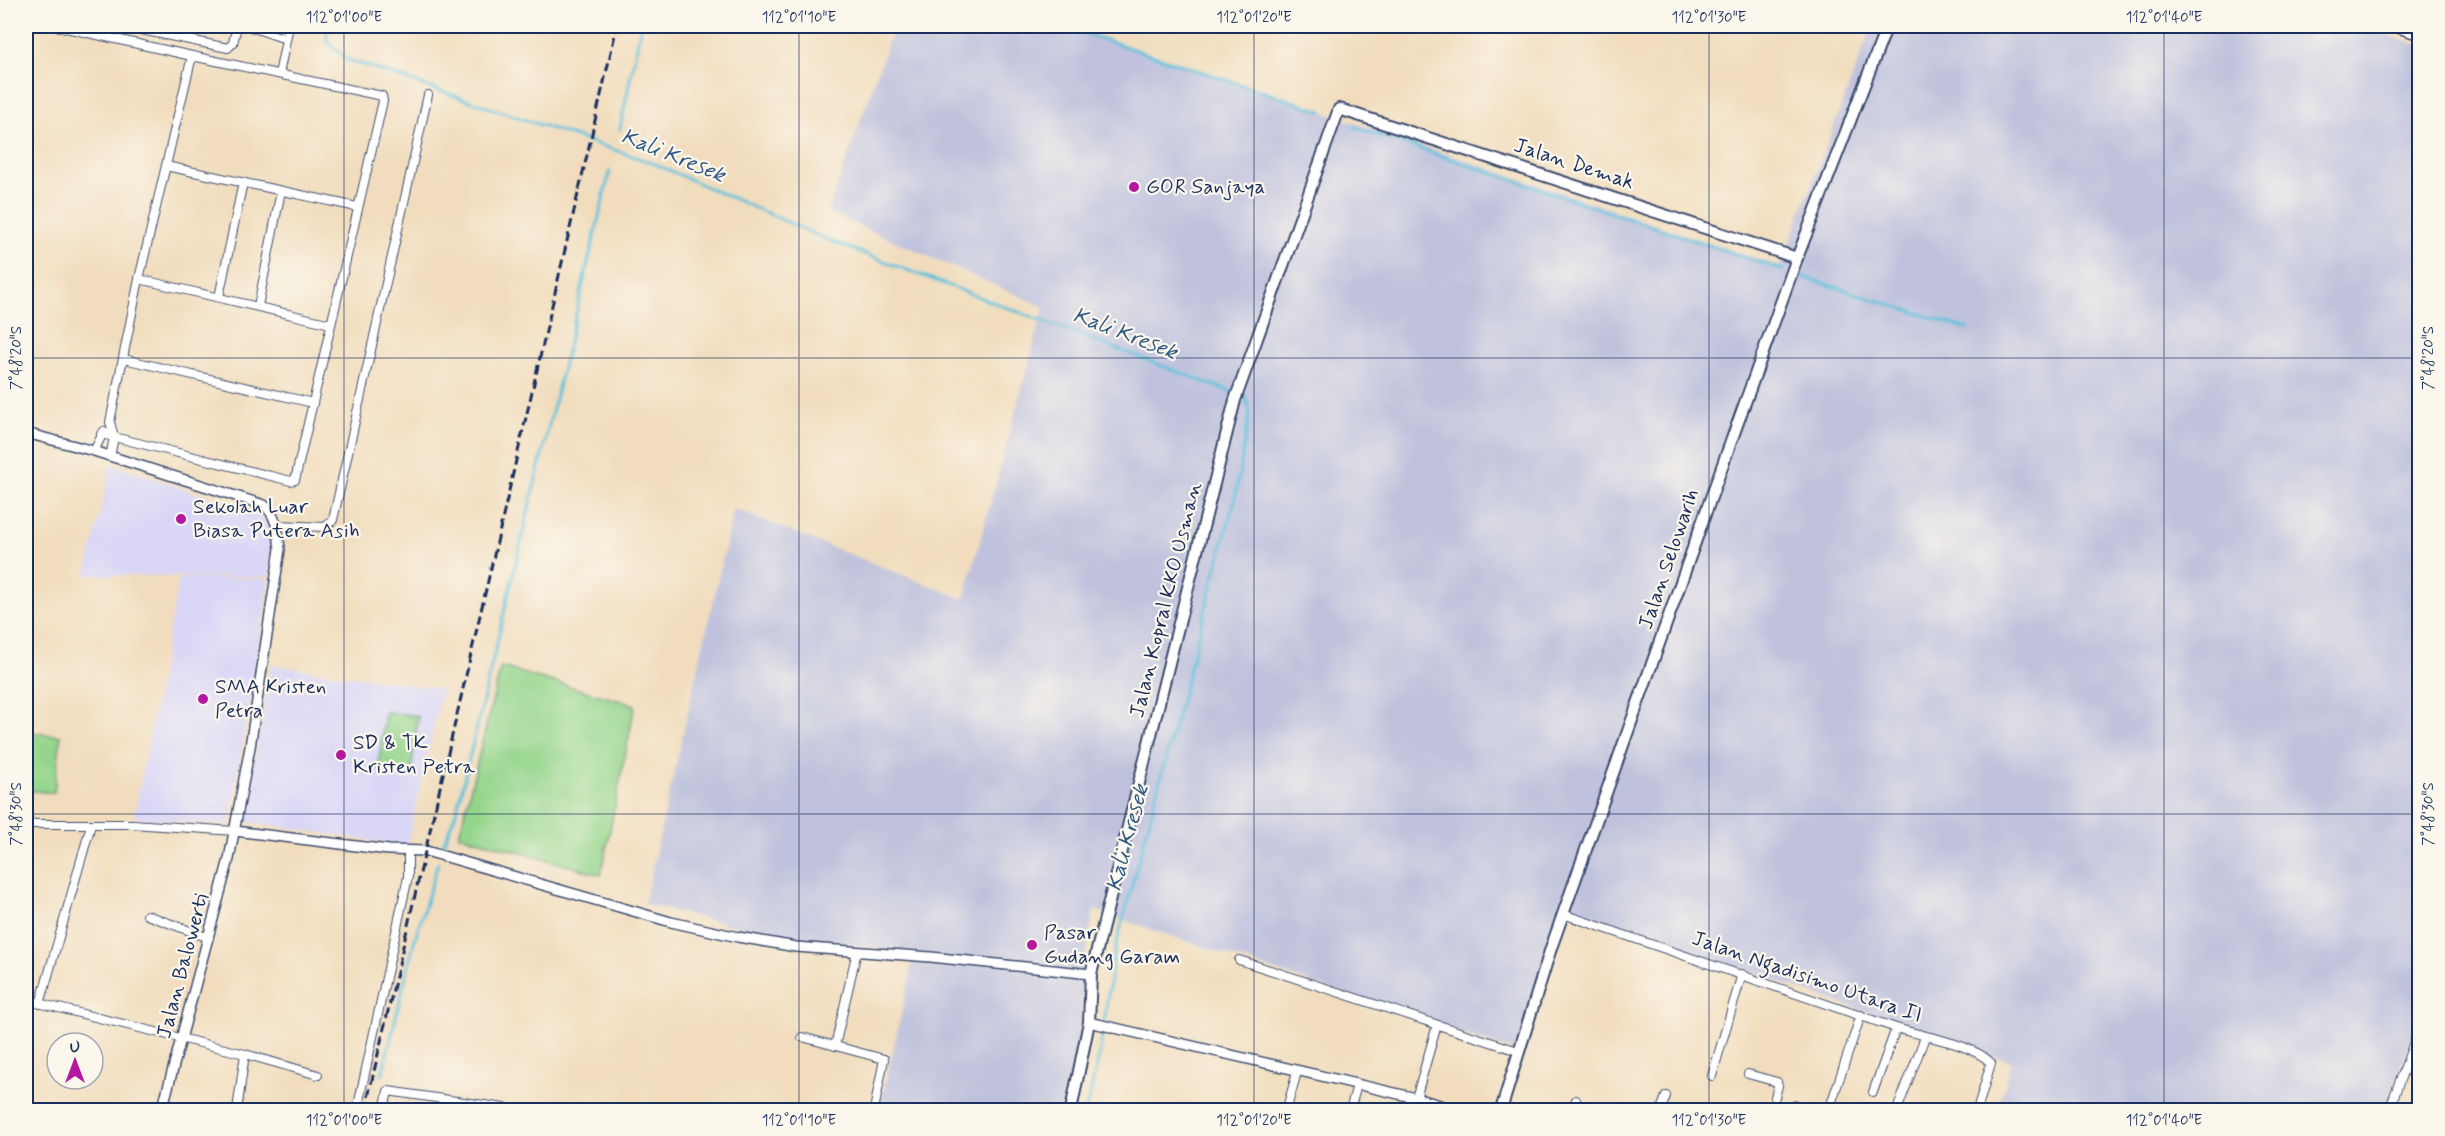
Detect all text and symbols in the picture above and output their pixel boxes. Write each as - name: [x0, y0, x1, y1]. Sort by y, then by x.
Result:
- text: 112°01'00"E: [306, 8, 382, 28]
- text: 112°01'10"E: [762, 8, 837, 28]
- text: 112°01'20"E: [1216, 8, 1292, 28]
- text: 112°01'30"E: [1672, 8, 1747, 28]
- text: 112°01'40"E: [2126, 8, 2203, 28]
- water label: Kali Kresek: [617, 123, 731, 190]
- street label: Jalan Demak: [1510, 131, 1638, 197]
- place label: GOR Sanjaya: [1146, 173, 1265, 201]
- marker: GOR Sanjaya: [1127, 180, 1141, 194]
- water label: Kali Kresek: [1069, 301, 1183, 367]
- text: 7°48'20"S: [7, 326, 27, 390]
- text: 7°48'20"S: [2419, 326, 2439, 390]
- street label: Jalan Kopral KKO Usman: [1123, 479, 1209, 721]
- street label: Jalan Selowarih: [1632, 485, 1706, 633]
- place label: Sekolah Luar Biasa Putera Asih: [193, 493, 360, 545]
- marker: Sekolah Luar Biasa Putera Asih: [174, 512, 188, 526]
- place label: SMA Kristen Petra: [215, 673, 326, 725]
- marker: SMA Kristen Petra: [196, 692, 210, 706]
- place label: SD & TK Kristen Petra: [353, 729, 475, 781]
- marker: SD & TK Kristen Petra: [334, 748, 348, 762]
- water label: Kali Kresek: [1100, 780, 1156, 894]
- text: 7°48'30"S: [7, 782, 27, 846]
- text: 7°48'30"S: [2419, 782, 2439, 846]
- street label: Jalan Balowerti: [150, 890, 216, 1042]
- place label: Pasar Gudang Garam: [1044, 919, 1180, 971]
- street label: Jalan Ngadisimo Utara II: [1688, 924, 1926, 1031]
- marker: Pasar Gudang Garam: [1025, 938, 1039, 952]
- north arrow: [45, 1031, 105, 1091]
- text: U: [70, 1037, 80, 1058]
- text: 112°01'00"E: [306, 1111, 382, 1131]
- text: 112°01'10"E: [762, 1111, 837, 1131]
- text: 112°01'20"E: [1216, 1111, 1292, 1131]
- text: 112°01'30"E: [1672, 1111, 1747, 1131]
- text: 112°01'40"E: [2126, 1111, 2203, 1131]

